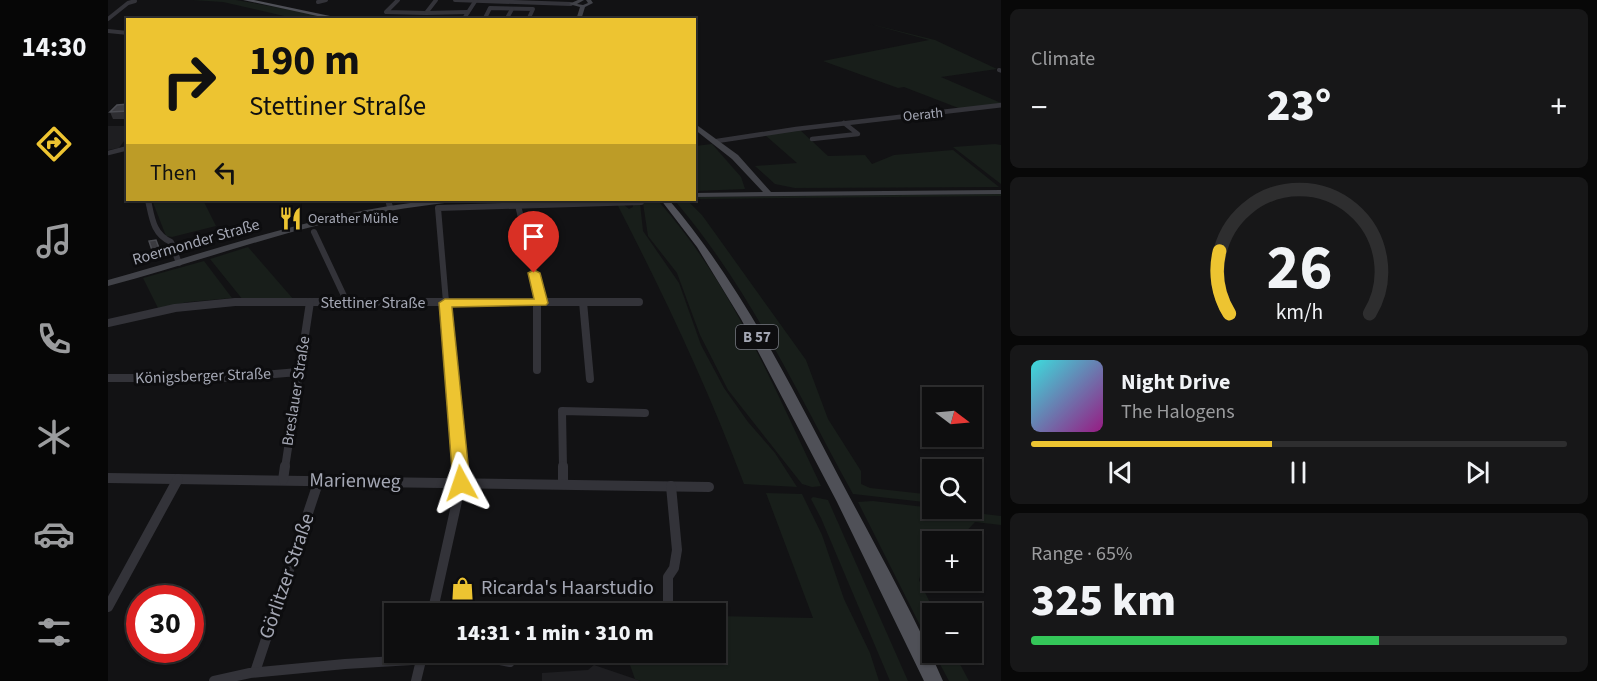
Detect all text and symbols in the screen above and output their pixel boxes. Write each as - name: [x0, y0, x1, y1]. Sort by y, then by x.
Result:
- text: 14:30: [21, 28, 87, 67]
- text: 190 m: [249, 31, 360, 91]
- icon: right: [150, 42, 228, 120]
- text: Climate: [1031, 45, 1095, 73]
- text: 23°: [1267, 74, 1331, 138]
- text: −: [1031, 84, 1047, 131]
- text: +: [1551, 84, 1567, 131]
- text: Stettiner Straße: [249, 87, 426, 126]
- street label: Oerath: [902, 103, 944, 127]
- icon: directions: [33, 123, 75, 165]
- icon: left: [209, 156, 242, 189]
- text: Then: [150, 157, 197, 189]
- restaurant icon: Oerather Mühle: [277, 206, 303, 232]
- place label: Oerather Mühle: [308, 209, 399, 229]
- pin: [508, 211, 559, 273]
- street label: Roermonder Straße: [130, 213, 262, 271]
- icon: music: [33, 220, 75, 262]
- icon: arrive: [517, 220, 550, 253]
- text: 26: [1266, 224, 1332, 313]
- street label: Stettiner Straße: [321, 292, 426, 314]
- text: km/h: [1275, 297, 1323, 328]
- icon: phone: [33, 318, 75, 360]
- road number: B 57: [736, 325, 778, 349]
- street label: Breslauer Straße: [276, 334, 316, 448]
- street label: Königsberger Straße: [135, 363, 271, 389]
- text: Night Drive: [1121, 366, 1230, 398]
- north arrow: [922, 387, 982, 447]
- map controls: [922, 387, 982, 663]
- text: The Halogens: [1121, 398, 1235, 426]
- icon: climate: [33, 416, 75, 458]
- position arrow: [429, 451, 493, 515]
- icon: previous: [1104, 456, 1137, 489]
- icon: pause: [1282, 456, 1315, 489]
- icon: next: [1461, 456, 1494, 489]
- button: search: [922, 459, 982, 519]
- street label: Marienweg: [309, 466, 401, 496]
- street label: Görlitzer Straße: [252, 509, 322, 642]
- icon: car: [33, 513, 75, 555]
- button: +: [922, 531, 982, 591]
- text: Range · 65%: [1031, 540, 1132, 568]
- text: 325 km: [1031, 569, 1176, 633]
- place label: Ricarda's Haarstudio: [481, 574, 654, 602]
- shop icon: Ricarda's Haarstudio: [450, 575, 476, 601]
- speed limit sign: 30: [126, 585, 204, 663]
- button: −: [922, 603, 982, 663]
- icon: filters: [33, 611, 75, 653]
- text: 14:31 · 1 min · 310 m: [456, 617, 654, 649]

